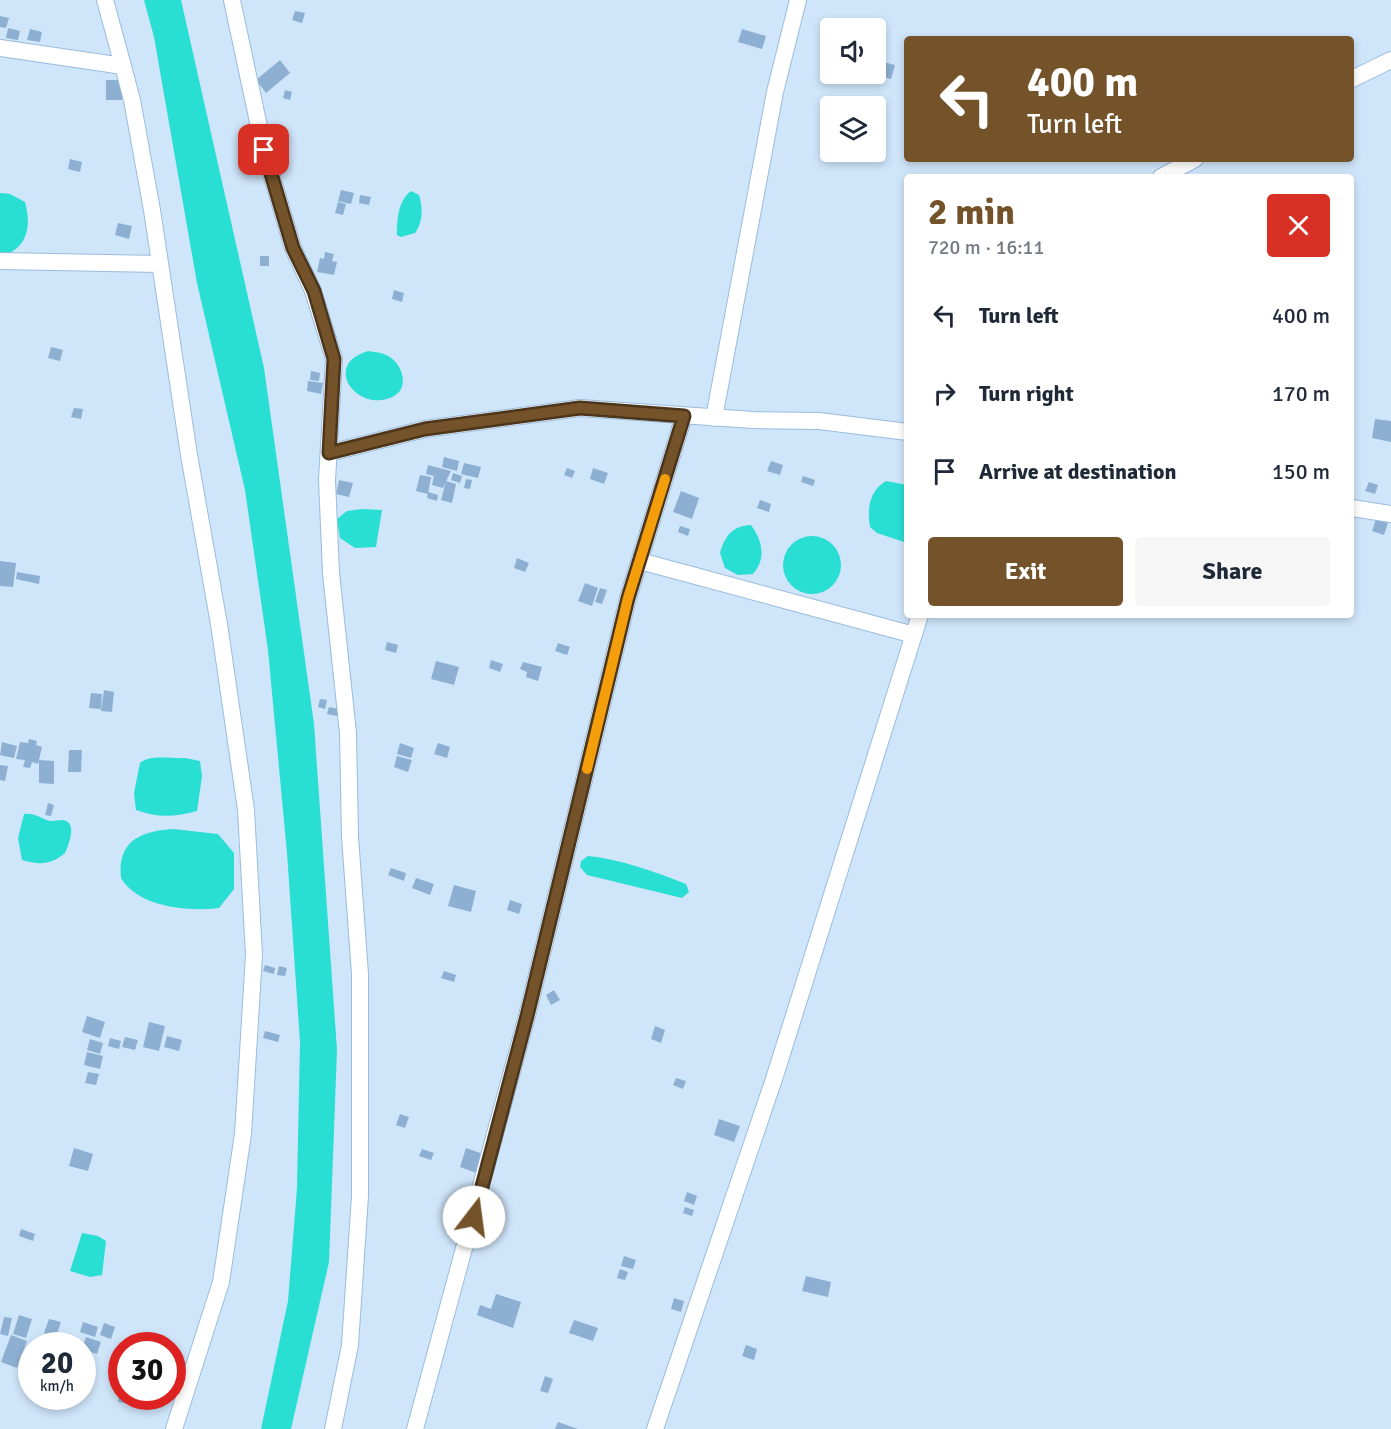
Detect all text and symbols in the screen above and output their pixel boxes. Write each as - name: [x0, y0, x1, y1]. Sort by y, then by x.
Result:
- map controls: [820, 18, 886, 162]
- button: sound: [820, 18, 886, 84]
- text: 400 m: [1027, 57, 1138, 108]
- icon: left: [928, 60, 1006, 138]
- button: layers: [820, 96, 886, 162]
- text: Turn left: [1027, 108, 1122, 141]
- pin: [238, 124, 289, 175]
- icon: arrive: [247, 133, 280, 166]
- text: 2 min: [928, 190, 1015, 235]
- button: close: [1267, 194, 1330, 257]
- text: 720 m · 16:11: [928, 235, 1044, 260]
- icon: left: [928, 299, 961, 332]
- text: Turn left: [979, 302, 1059, 329]
- text: 400 m: [1272, 302, 1330, 329]
- icon: right: [928, 377, 961, 410]
- text: Turn right: [979, 380, 1074, 407]
- text: 170 m: [1272, 380, 1330, 407]
- icon: arrive: [928, 455, 961, 488]
- text: Arrive at destination: [979, 458, 1176, 485]
- text: 150 m: [1272, 458, 1330, 485]
- button: Exit: [928, 537, 1123, 606]
- button: Share: [1135, 537, 1330, 606]
- position arrow: [442, 1185, 506, 1249]
- speed limit sign: 30: [108, 1332, 186, 1410]
- text: 20: [41, 1345, 73, 1382]
- text: km/h: [40, 1377, 74, 1395]

